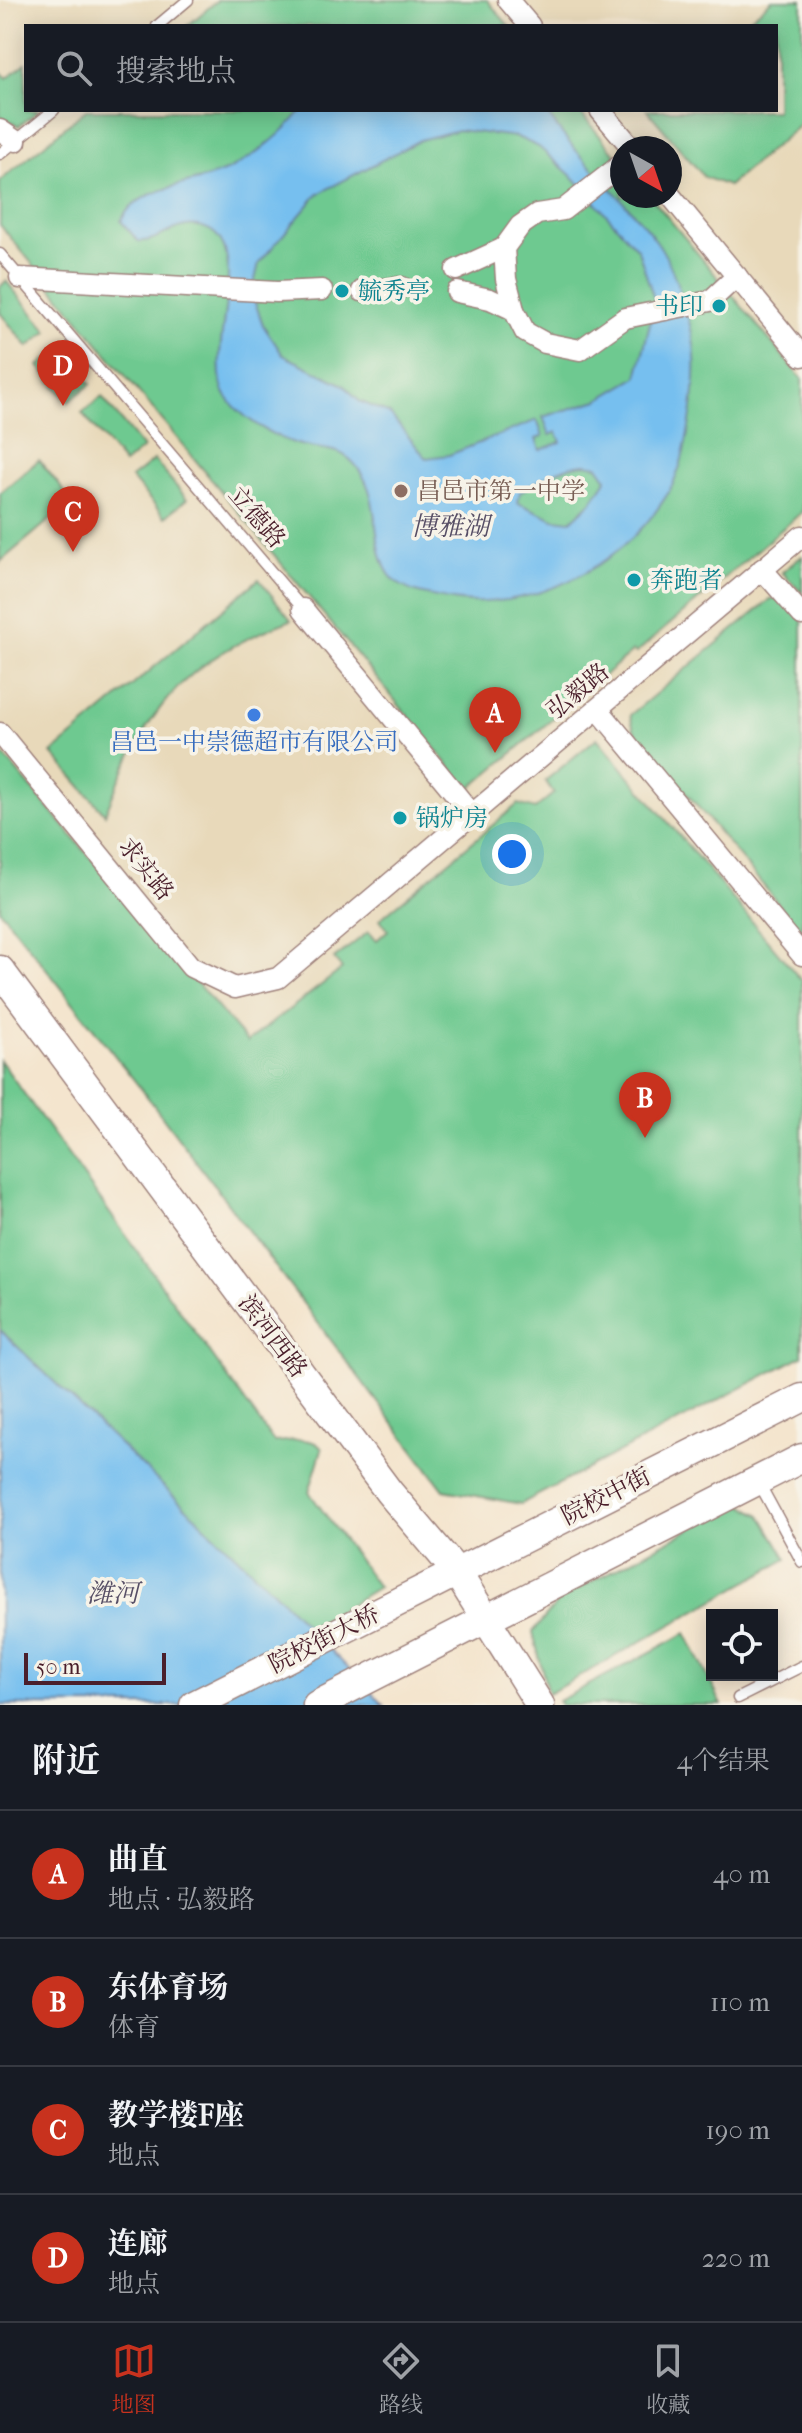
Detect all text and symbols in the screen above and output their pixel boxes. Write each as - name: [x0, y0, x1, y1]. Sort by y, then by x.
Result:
- search box: [24, 24, 778, 112]
- icon: search: [52, 46, 96, 90]
- text: 搜索地点: [116, 54, 236, 89]
- north arrow: [610, 136, 682, 208]
- place label: 毓秀亭: [358, 277, 430, 305]
- marker: 毓秀亭: [333, 282, 351, 300]
- place label: 书印: [655, 292, 703, 320]
- marker: 书印: [710, 297, 728, 315]
- pin: D: [37, 340, 89, 406]
- place label: 昌邑市第一中学: [417, 477, 585, 505]
- street label: 立德路: [223, 481, 291, 553]
- marker: 昌邑市第一中学: [392, 482, 410, 500]
- pin: C: [47, 486, 99, 552]
- water label: 博雅湖: [411, 511, 493, 542]
- place label: 奔跑者: [650, 566, 722, 594]
- marker: 奔跑者: [625, 571, 643, 589]
- street label: 弘毅路: [541, 657, 615, 725]
- pin: A: [469, 687, 521, 753]
- marker: 昌邑一中崇德超市有限公司: [245, 706, 263, 724]
- place label: 昌邑一中崇德超市有限公司: [110, 728, 398, 756]
- place label: 锅炉房: [416, 804, 488, 832]
- marker: 锅炉房: [391, 809, 409, 827]
- street label: 求实路: [112, 832, 180, 906]
- your location: [492, 834, 532, 874]
- pin: B: [619, 1072, 671, 1138]
- street label: 滨河西路: [233, 1289, 313, 1383]
- street label: 院校中街: [557, 1462, 655, 1530]
- water label: 潍河: [87, 1578, 143, 1609]
- street label: 院校街大桥: [264, 1599, 384, 1679]
- map controls: [706, 1609, 778, 1681]
- button: locate: [706, 1609, 778, 1681]
- scale bar: [24, 1649, 166, 1685]
- text: 50 m: [36, 1654, 81, 1680]
- text: 附近: [32, 1741, 100, 1781]
- text: 4个结果: [677, 1745, 770, 1776]
- text: 曲直: [108, 1842, 168, 1877]
- text: A: [50, 1859, 66, 1890]
- text: 40 m: [713, 1859, 770, 1890]
- text: 地点 · 弘毅路: [108, 1884, 254, 1915]
- text: 东体育场: [108, 1970, 228, 2005]
- text: B: [50, 1987, 66, 2018]
- text: 110 m: [710, 1987, 770, 2018]
- text: 体育: [108, 2012, 160, 2043]
- text: 教学楼F座: [108, 2098, 244, 2133]
- text: C: [49, 2115, 67, 2146]
- text: 190 m: [706, 2115, 770, 2146]
- text: 地点: [108, 2140, 160, 2171]
- text: 连廊: [108, 2226, 168, 2261]
- text: D: [48, 2243, 68, 2274]
- text: 220 m: [702, 2243, 770, 2274]
- text: 地点: [108, 2268, 160, 2299]
- tab: 地图: [112, 2339, 156, 2418]
- tab: 路线: [379, 2339, 423, 2418]
- tab: 收藏: [646, 2339, 690, 2418]

